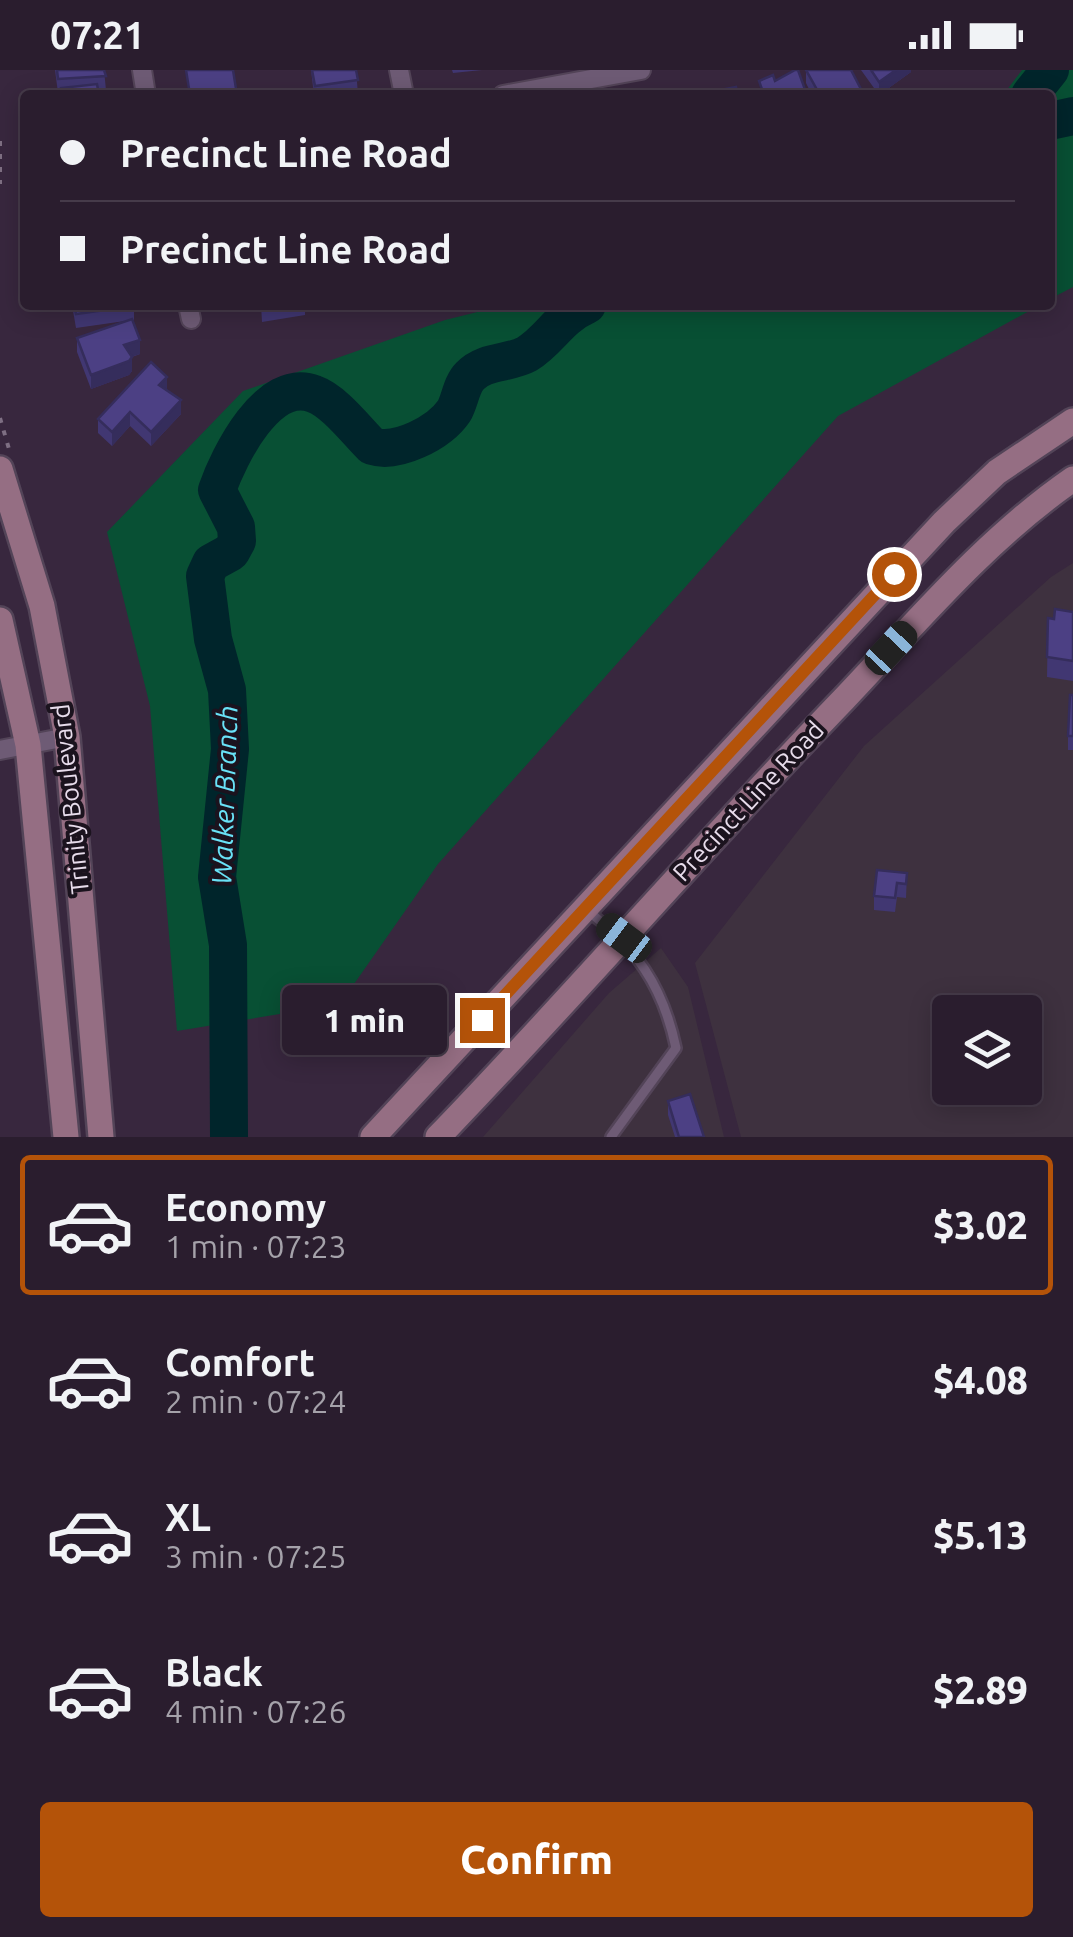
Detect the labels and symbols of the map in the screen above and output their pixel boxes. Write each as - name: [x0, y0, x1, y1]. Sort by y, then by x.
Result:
- route start: [872, 552, 917, 597]
- car: [860, 616, 922, 680]
- street label: Trinity Boulevard: [46, 703, 94, 895]
- water label: Walker Branch: [205, 705, 243, 885]
- street label: Precinct Line Road: [667, 716, 829, 886]
- car: [591, 908, 657, 968]
- callout: 1 min: [282, 985, 447, 1055]
- route end: [460, 998, 505, 1043]

